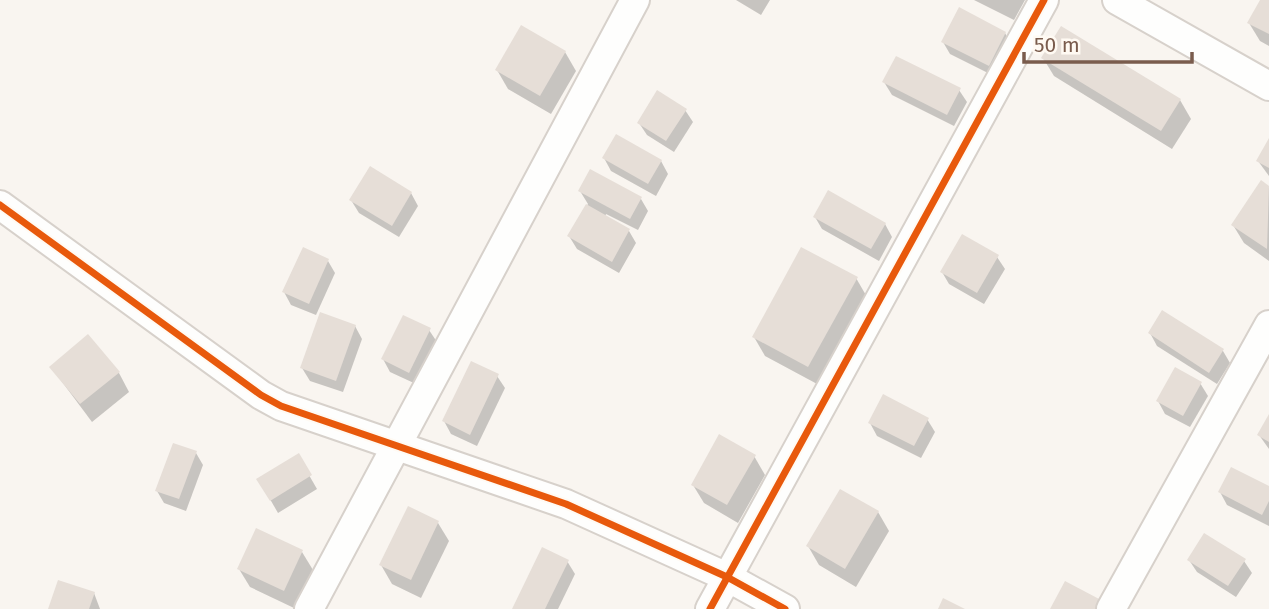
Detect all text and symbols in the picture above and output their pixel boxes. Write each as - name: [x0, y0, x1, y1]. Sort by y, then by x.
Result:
- scale bar: [1024, 21, 1192, 65]
- text: 50 m: [1034, 32, 1080, 58]

